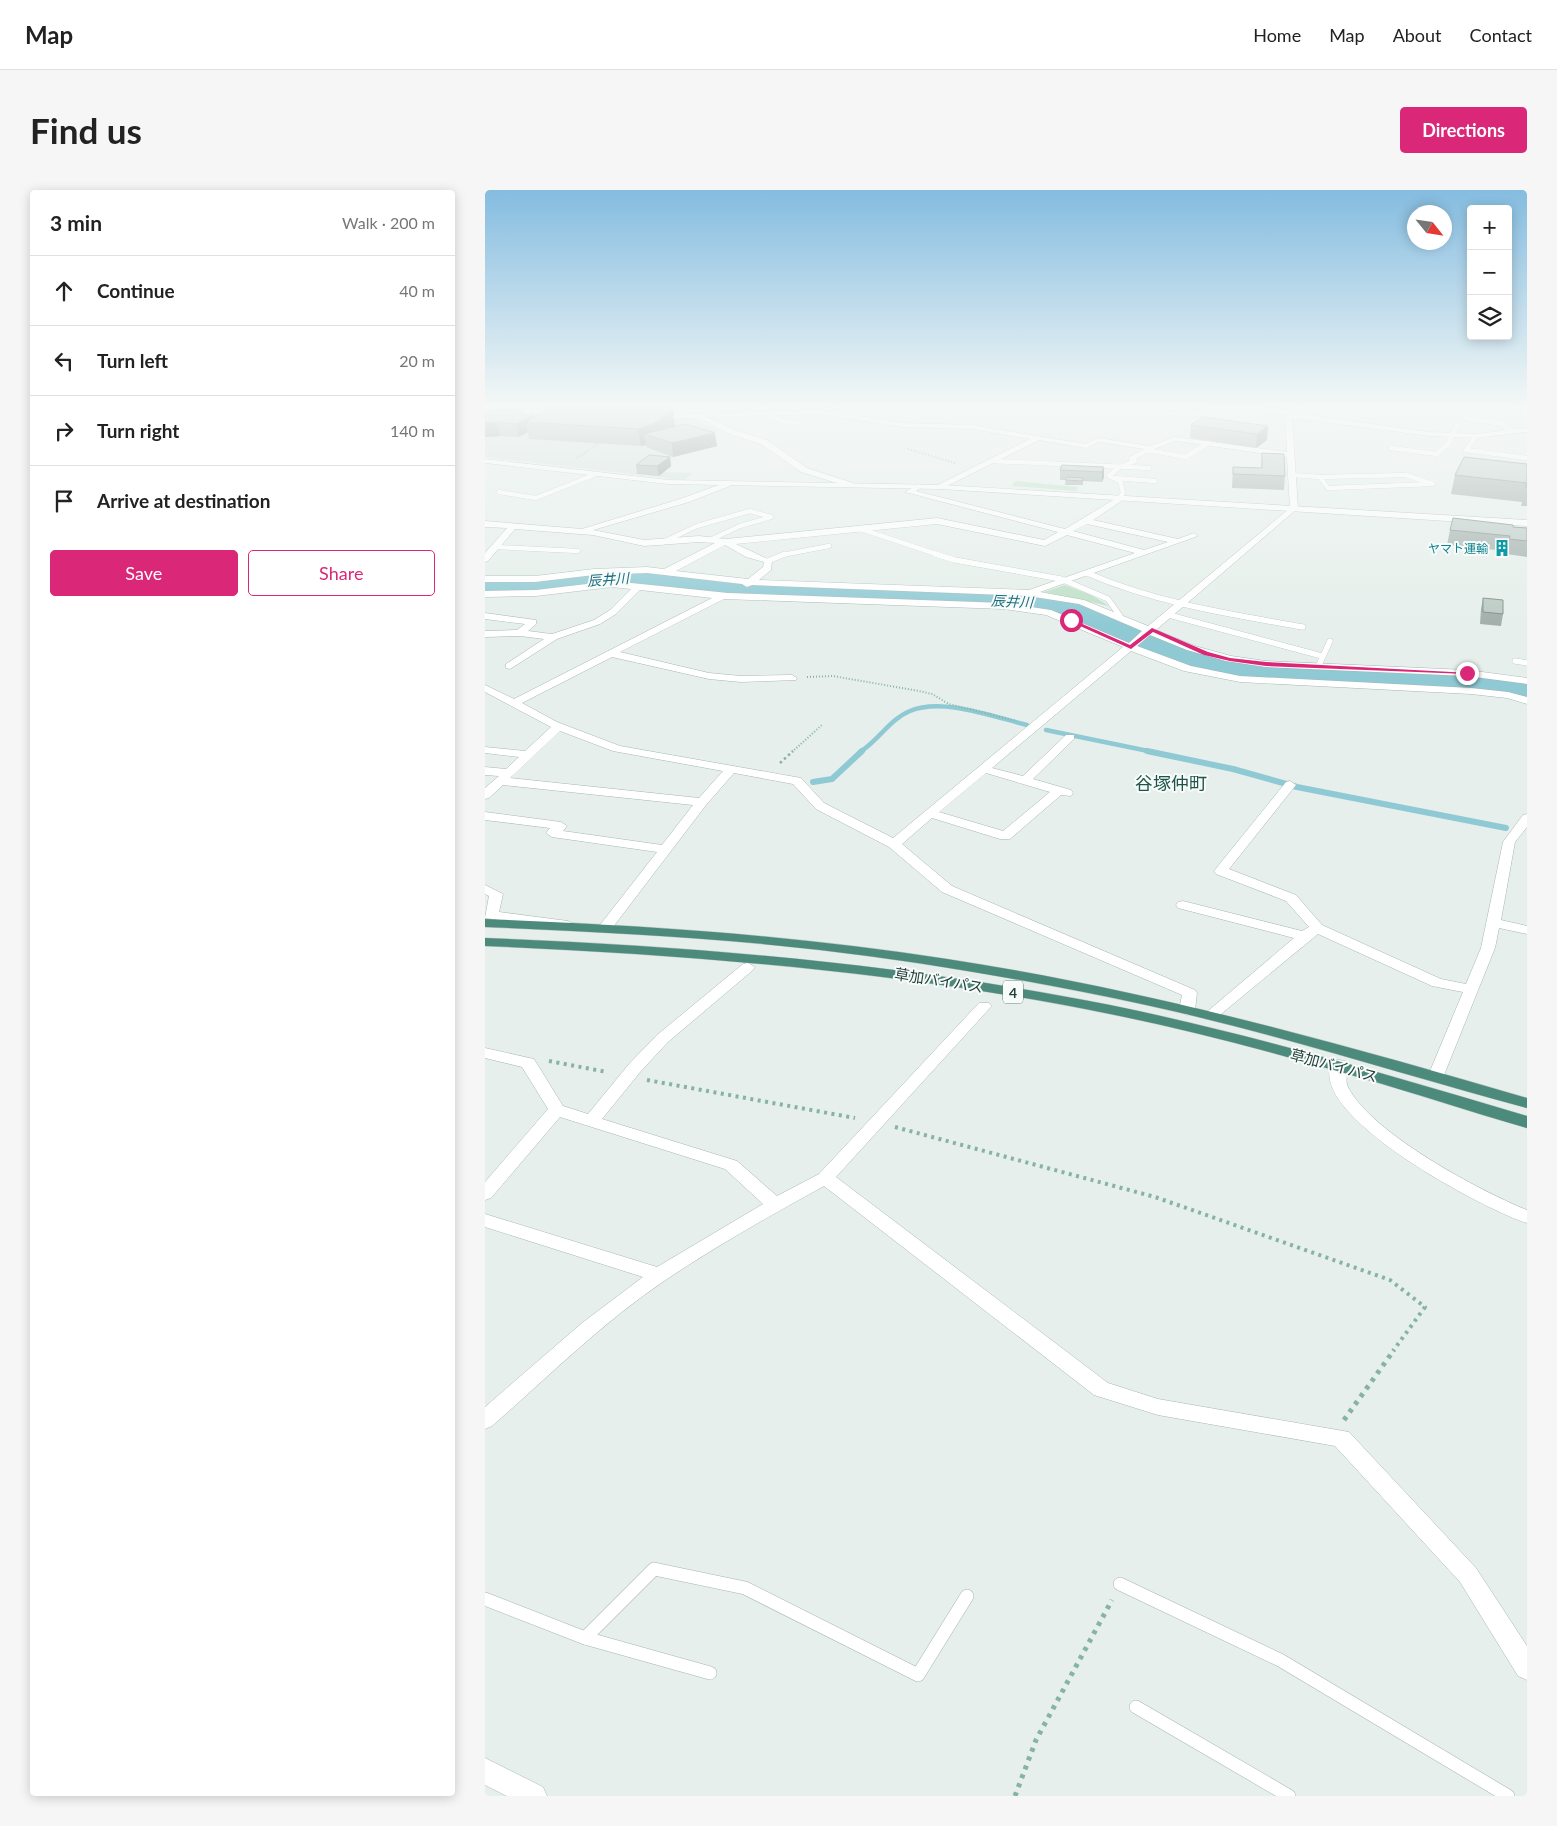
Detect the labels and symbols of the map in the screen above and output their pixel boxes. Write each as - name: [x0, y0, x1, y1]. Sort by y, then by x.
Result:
- north arrow: [1407, 205, 1452, 250]
- building icon: ヤマト運輸: [1492, 538, 1512, 558]
- place label: ヤマト運輸: [1428, 541, 1488, 556]
- water label: 辰井川: [586, 569, 632, 589]
- water label: 辰井川: [991, 591, 1035, 611]
- route start: [1060, 609, 1083, 632]
- route end: [1456, 662, 1479, 685]
- district label: 谷塚仲町: [1135, 772, 1207, 794]
- street label: 草加バイパス: [893, 964, 985, 996]
- road number: 4: [1003, 980, 1023, 1004]
- street label: 草加バイパス: [1288, 1045, 1380, 1085]

